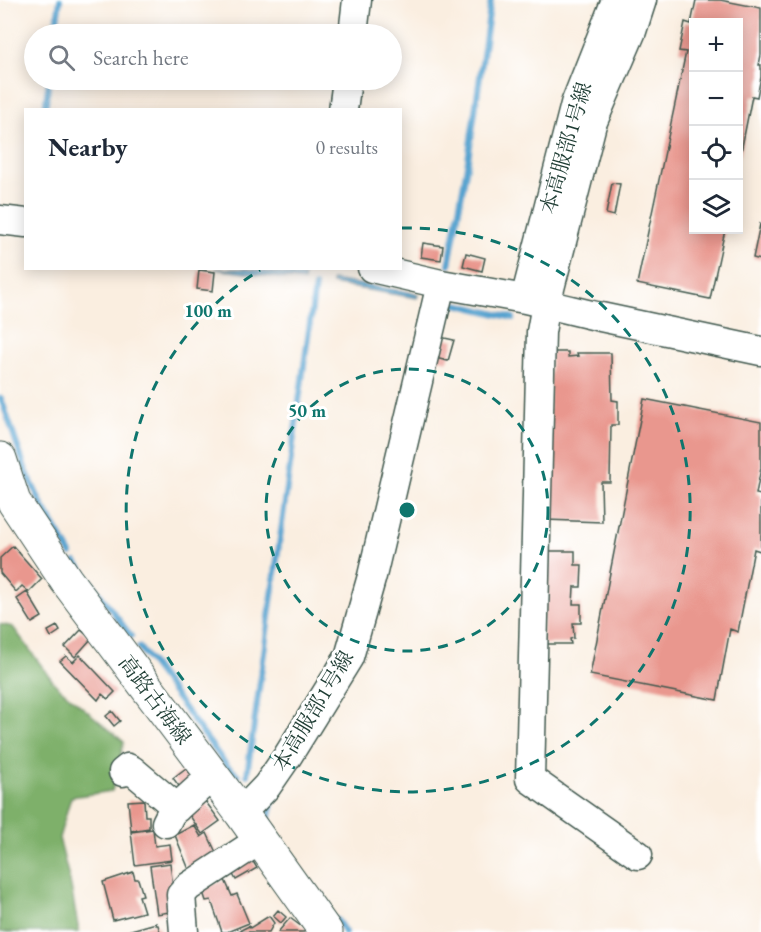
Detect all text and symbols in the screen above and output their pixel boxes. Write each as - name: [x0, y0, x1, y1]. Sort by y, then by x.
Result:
- map controls: [689, 18, 743, 234]
- button: +: [689, 18, 743, 72]
- search box: [24, 24, 402, 90]
- icon: search: [45, 41, 78, 74]
- text: Search here: [93, 43, 188, 72]
- button: −: [689, 72, 743, 126]
- street label: 本高服部1号線: [534, 79, 597, 217]
- button: locate: [689, 126, 743, 180]
- text: Nearby: [48, 130, 128, 164]
- text: 0 results: [315, 134, 378, 160]
- button: layers: [689, 180, 743, 234]
- text: 100 m: [184, 299, 232, 322]
- text: 50 m: [288, 399, 326, 422]
- centre of rings: [397, 500, 417, 520]
- street label: 本高服部1号線: [266, 645, 359, 776]
- street label: 高路古海線: [113, 650, 198, 750]

